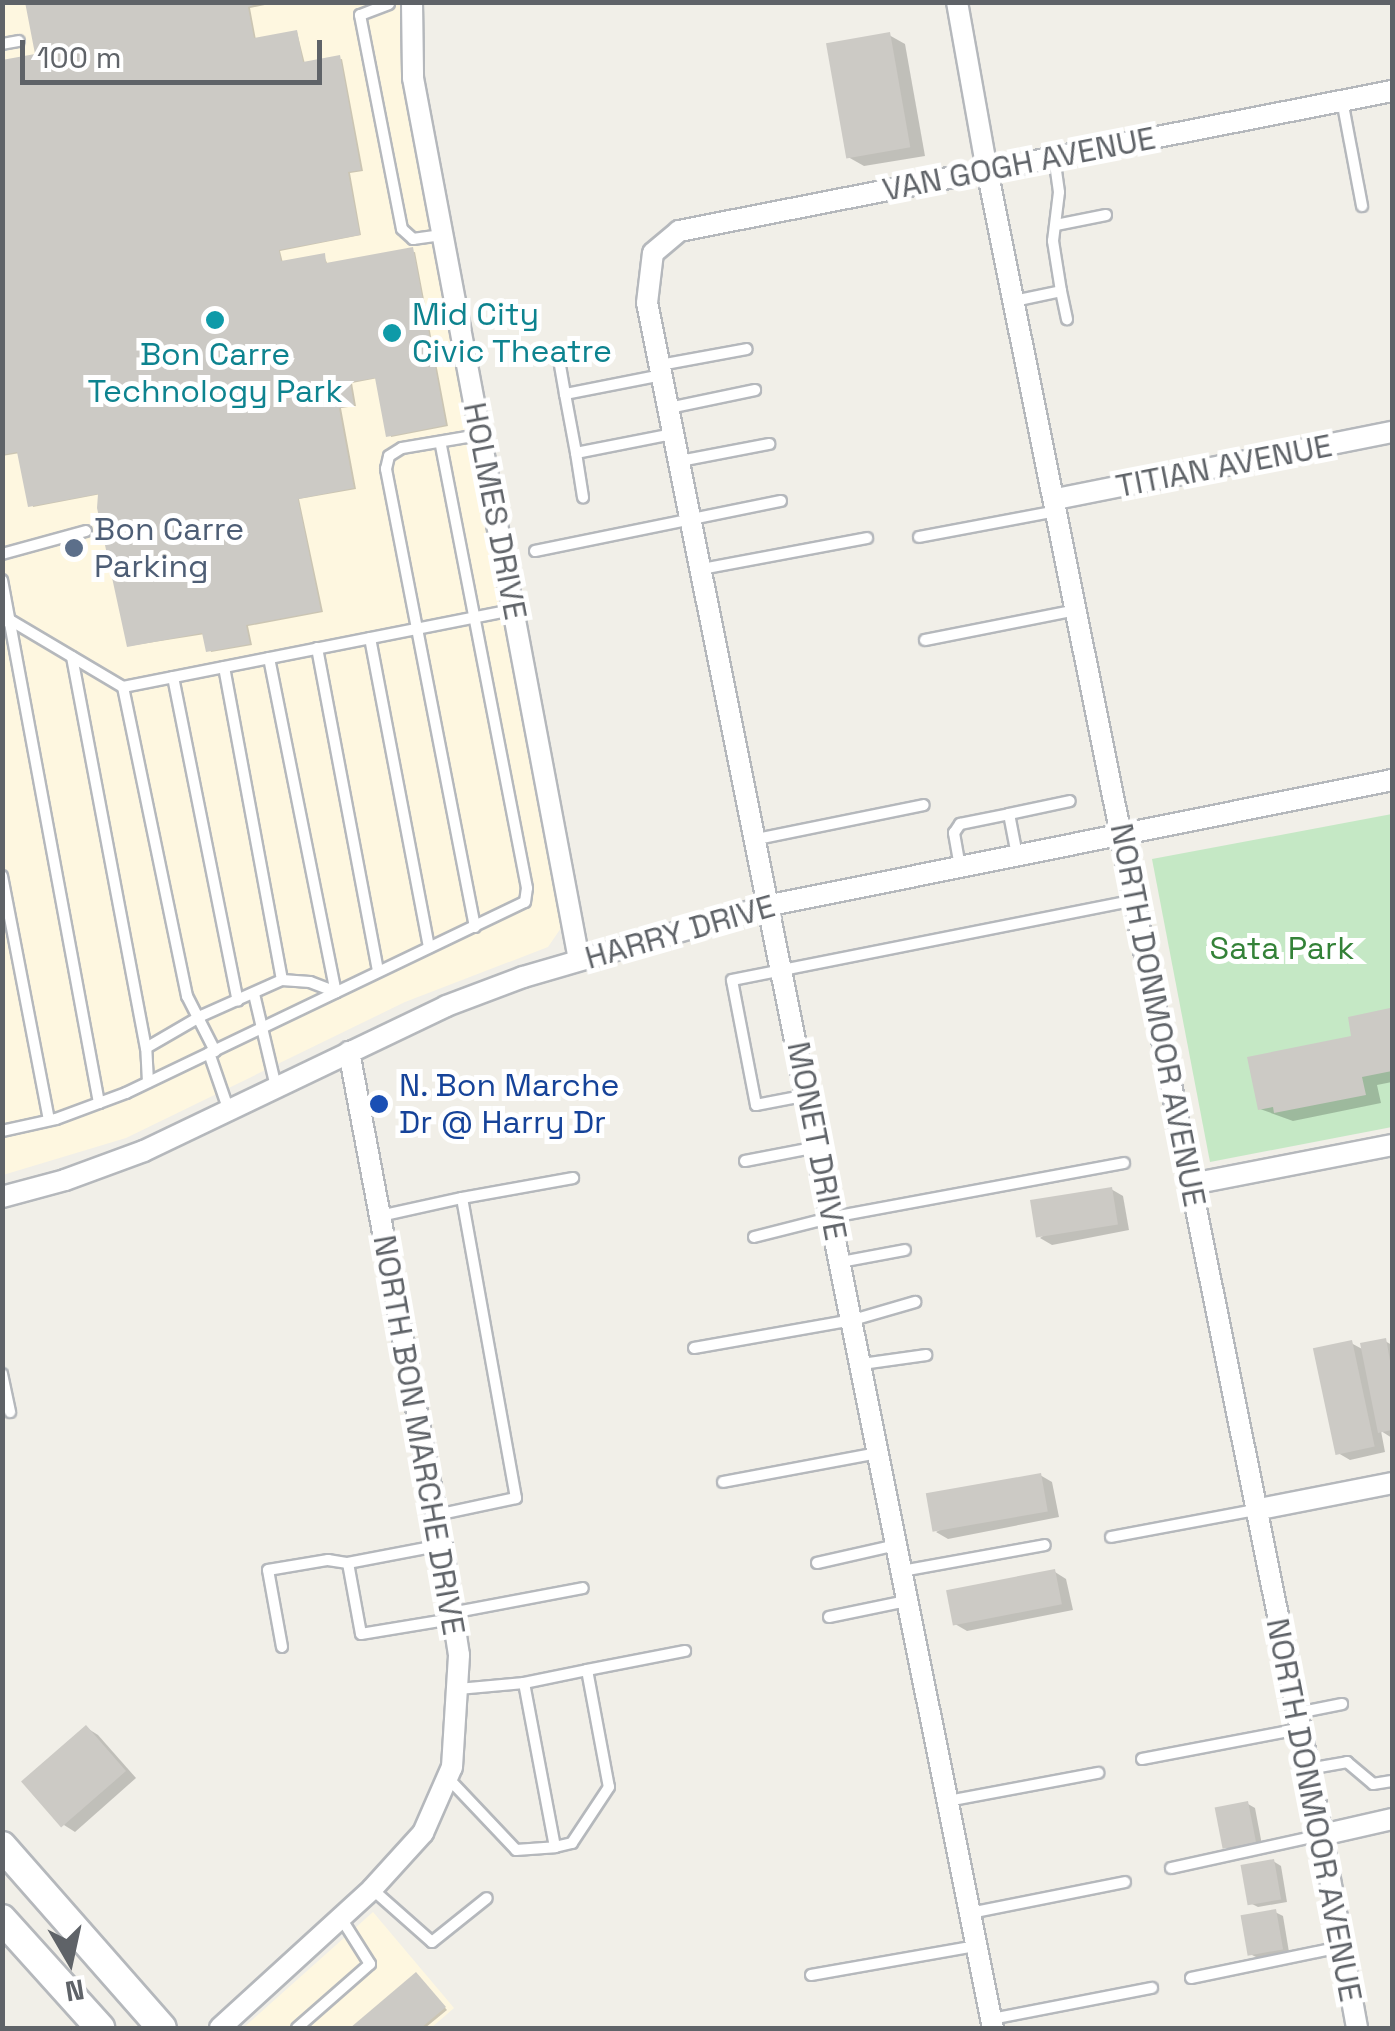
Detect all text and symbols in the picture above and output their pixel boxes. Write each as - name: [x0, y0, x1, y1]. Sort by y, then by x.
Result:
- scale bar: [25, 20, 328, 82]
- text: 100 m: [37, 38, 122, 77]
- street label: VAN GOGH AVENUE: [879, 119, 1159, 209]
- place label: Mid City Civic Theatre: [412, 296, 613, 371]
- marker: Bon Carre Technology Park: [204, 309, 226, 331]
- marker: Mid City Civic Theatre: [381, 322, 403, 344]
- place label: Bon Carre Technology Park: [87, 336, 343, 411]
- street label: HOLMES DRIVE: [455, 399, 535, 623]
- street label: TITIAN AVENUE: [1112, 426, 1336, 506]
- place label: Bon Carre Parking: [94, 511, 244, 586]
- marker: Bon Carre Parking: [63, 537, 85, 559]
- street label: NORTH DONMOOR AVENUE: [1102, 820, 1214, 1210]
- street label: HARRY DRIVE: [581, 887, 779, 977]
- park label: Sata Park: [1210, 929, 1354, 967]
- street label: MONET DRIVE: [779, 1038, 855, 1244]
- place label: N. Bon Marche Dr @ Harry Dr: [399, 1067, 621, 1142]
- marker: N. Bon Marche Dr @ Harry Dr: [368, 1093, 390, 1115]
- street label: NORTH BON MARCHE DRIVE: [365, 1232, 473, 1638]
- street label: NORTH DONMOOR AVENUE: [1258, 1615, 1370, 2005]
- north arrow: [20, 1911, 120, 2011]
- text: N: [63, 1971, 87, 2010]

